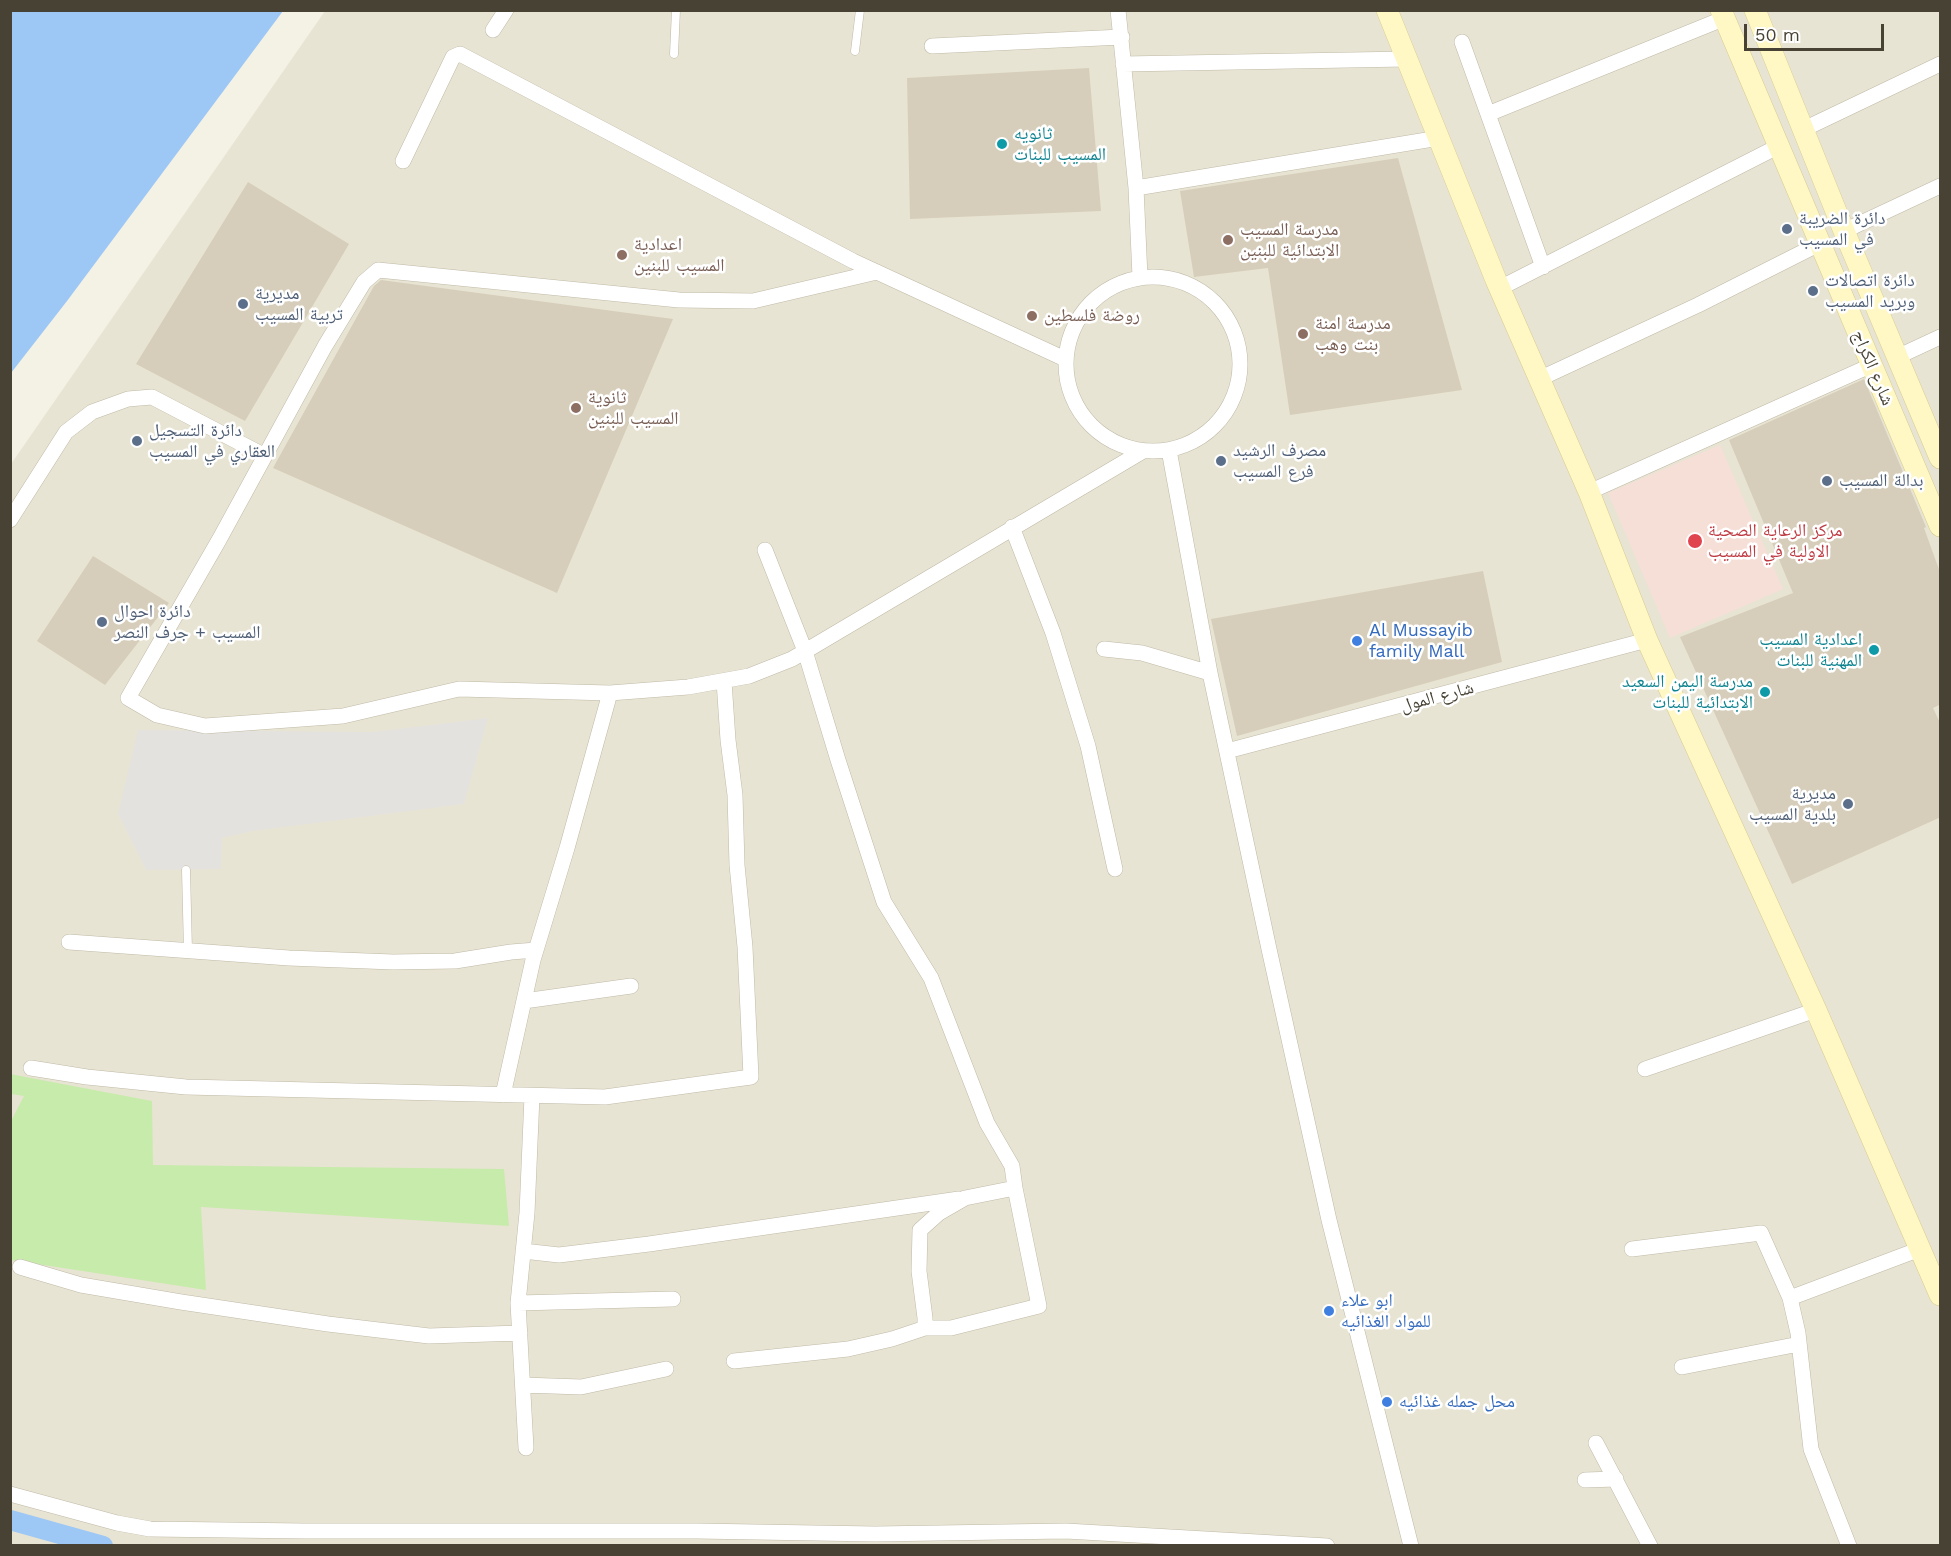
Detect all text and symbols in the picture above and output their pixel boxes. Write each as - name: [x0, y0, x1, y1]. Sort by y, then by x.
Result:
- scale bar: [1747, 12, 1886, 50]
- text: 50 m: [1755, 24, 1800, 45]
- place label: ثانويه المسيب للبنات: [1014, 123, 1106, 166]
- marker: ثانويه المسيب للبنات: [995, 137, 1009, 151]
- place label: دائرة الضريبة في المسيب: [1799, 208, 1885, 250]
- place label: مدرسة المسيب الابتدائية للبنين: [1240, 219, 1339, 262]
- marker: دائرة الضريبة في المسيب: [1780, 222, 1794, 236]
- marker: مدرسة المسيب الابتدائية للبنين: [1221, 233, 1235, 247]
- place label: اعدادية المسيب للبنين: [634, 234, 725, 276]
- marker: اعدادية المسيب للبنين: [615, 248, 629, 262]
- place label: دائرة اتصالات وبريد المسيب: [1825, 270, 1915, 312]
- place label: مديرية تربية المسيب: [255, 283, 343, 326]
- marker: دائرة اتصالات وبريد المسيب: [1806, 284, 1820, 298]
- marker: مديرية تربية المسيب: [236, 297, 250, 311]
- place label: روضة فلسطين: [1044, 305, 1140, 327]
- marker: روضة فلسطين: [1025, 309, 1039, 323]
- place label: مدرسة امنة بنت وهب: [1315, 313, 1391, 356]
- marker: مدرسة امنة بنت وهب: [1296, 327, 1310, 341]
- street label: شارع الكراج: [1847, 327, 1899, 409]
- place label: ثانوية المسيب للبنين: [588, 387, 679, 430]
- marker: ثانوية المسيب للبنين: [569, 401, 583, 415]
- place label: دائرة التسجيل العقاري في المسيب: [149, 420, 275, 462]
- marker: دائرة التسجيل العقاري في المسيب: [130, 434, 144, 448]
- place label: مصرف الرشيد فرع المسيب: [1233, 440, 1326, 482]
- marker: مصرف الرشيد فرع المسيب: [1214, 454, 1228, 468]
- place label: بدالة المسيب: [1839, 470, 1924, 492]
- marker: بدالة المسيب: [1820, 474, 1834, 488]
- place label: مركز الرعاية الصحية الاولية في المسيب: [1708, 520, 1843, 562]
- marker: مركز الرعاية الصحية الاولية في المسيب: [1686, 532, 1704, 550]
- place label: دائرة احوال المسيب + جرف النصر: [114, 601, 261, 644]
- marker: دائرة احوال المسيب + جرف النصر: [95, 615, 109, 629]
- place label: Al Mussayib family Mall: [1369, 620, 1473, 662]
- place label: اعدادية المسيب المهنية للبنات: [1759, 629, 1862, 672]
- marker: Al Mussayib family Mall: [1350, 634, 1364, 648]
- marker: اعدادية المسيب المهنية للبنات: [1867, 643, 1881, 657]
- place label: مدرسة اليمن السعيد الابتدائية للبنات: [1622, 671, 1753, 714]
- street label: شارع المول: [1398, 677, 1476, 717]
- marker: مدرسة اليمن السعيد الابتدائية للبنات: [1758, 685, 1772, 699]
- place label: مديرية بلدية المسيب: [1749, 783, 1836, 826]
- marker: مديرية بلدية المسيب: [1841, 797, 1855, 811]
- place label: ابو علاء للمواد الغذائيه: [1341, 1290, 1431, 1332]
- marker: ابو علاء للمواد الغذائيه: [1322, 1304, 1336, 1318]
- place label: محل جمله غذائيه: [1399, 1391, 1515, 1413]
- marker: محل جمله غذائيه: [1380, 1395, 1394, 1409]

